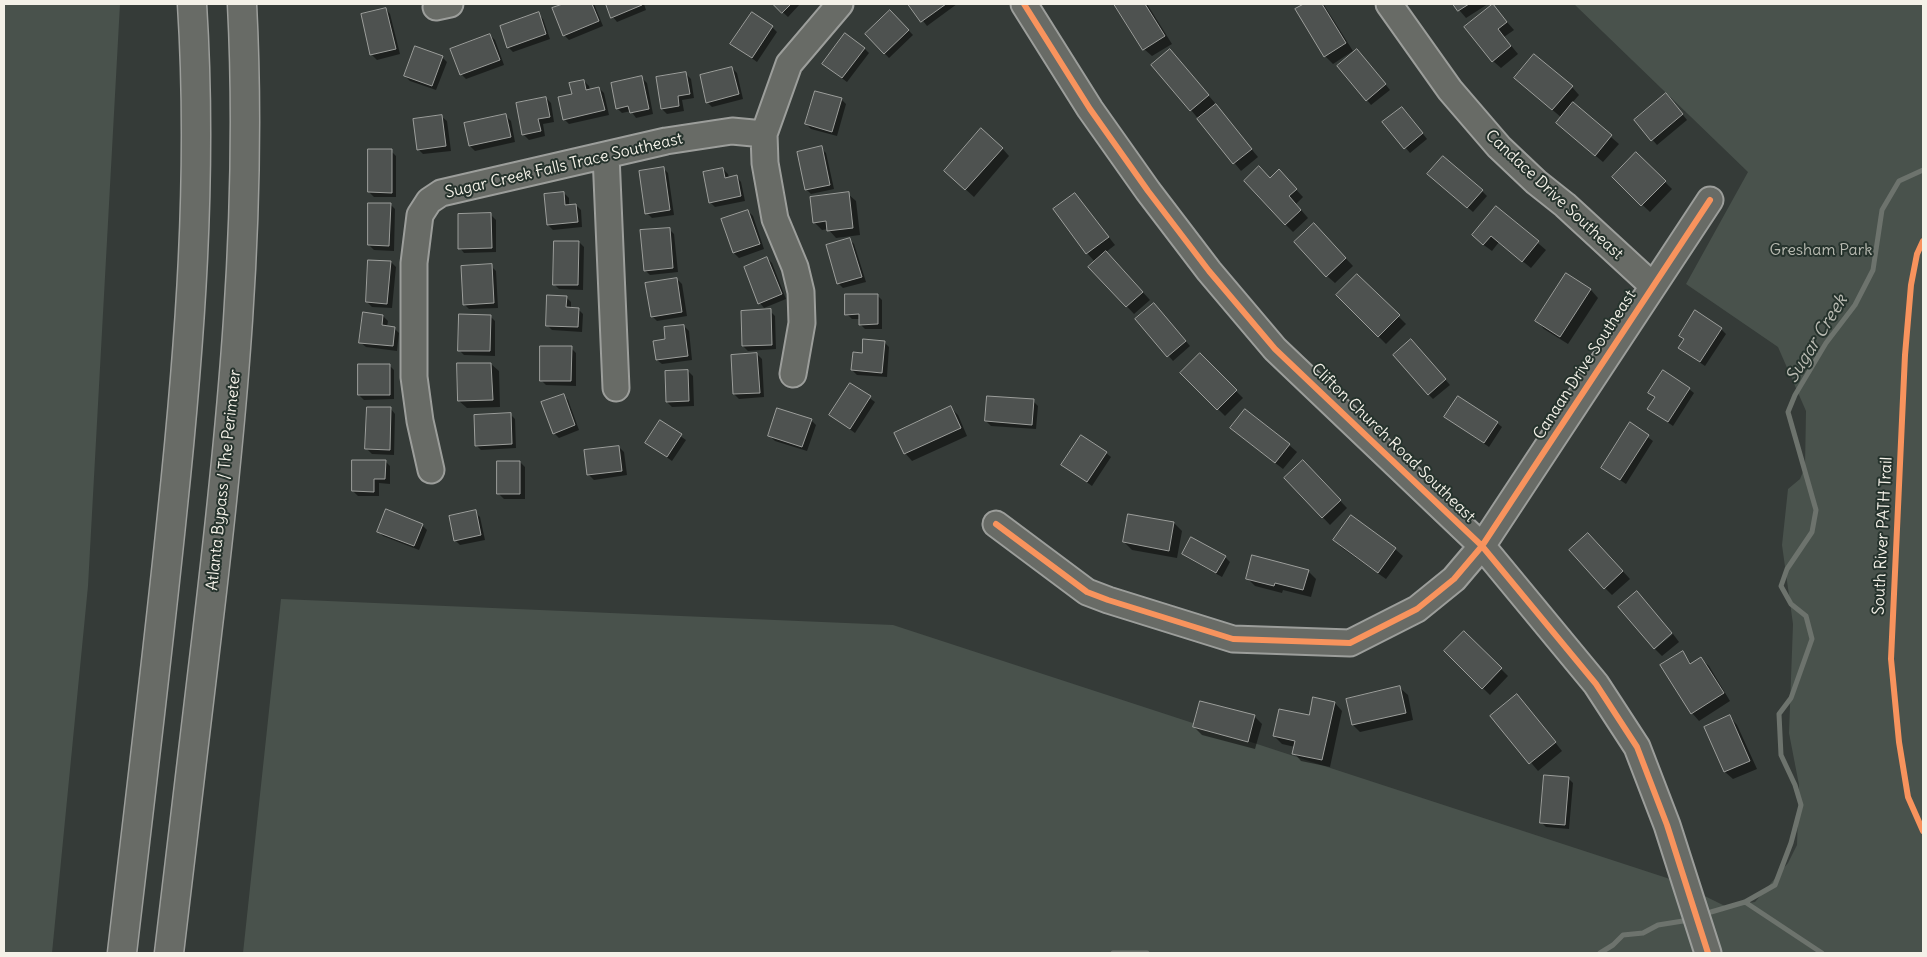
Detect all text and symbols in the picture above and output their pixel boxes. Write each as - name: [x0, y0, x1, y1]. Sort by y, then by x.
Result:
- street label: Candace Drive Southeast: [1481, 126, 1627, 264]
- street label: Sugar Creek Falls Trace Southeast: [443, 129, 685, 203]
- park label: Gresham Park: [1770, 240, 1872, 260]
- street label: Canaan Drive Southeast: [1530, 287, 1640, 443]
- water label: Sugar Creek: [1781, 291, 1853, 387]
- street label: Clifton Church Road Southeast: [1307, 359, 1479, 527]
- street label: Atlanta Bypass / The Perimeter: [203, 368, 245, 592]
- street label: South River PATH Trail: [1869, 456, 1897, 616]

